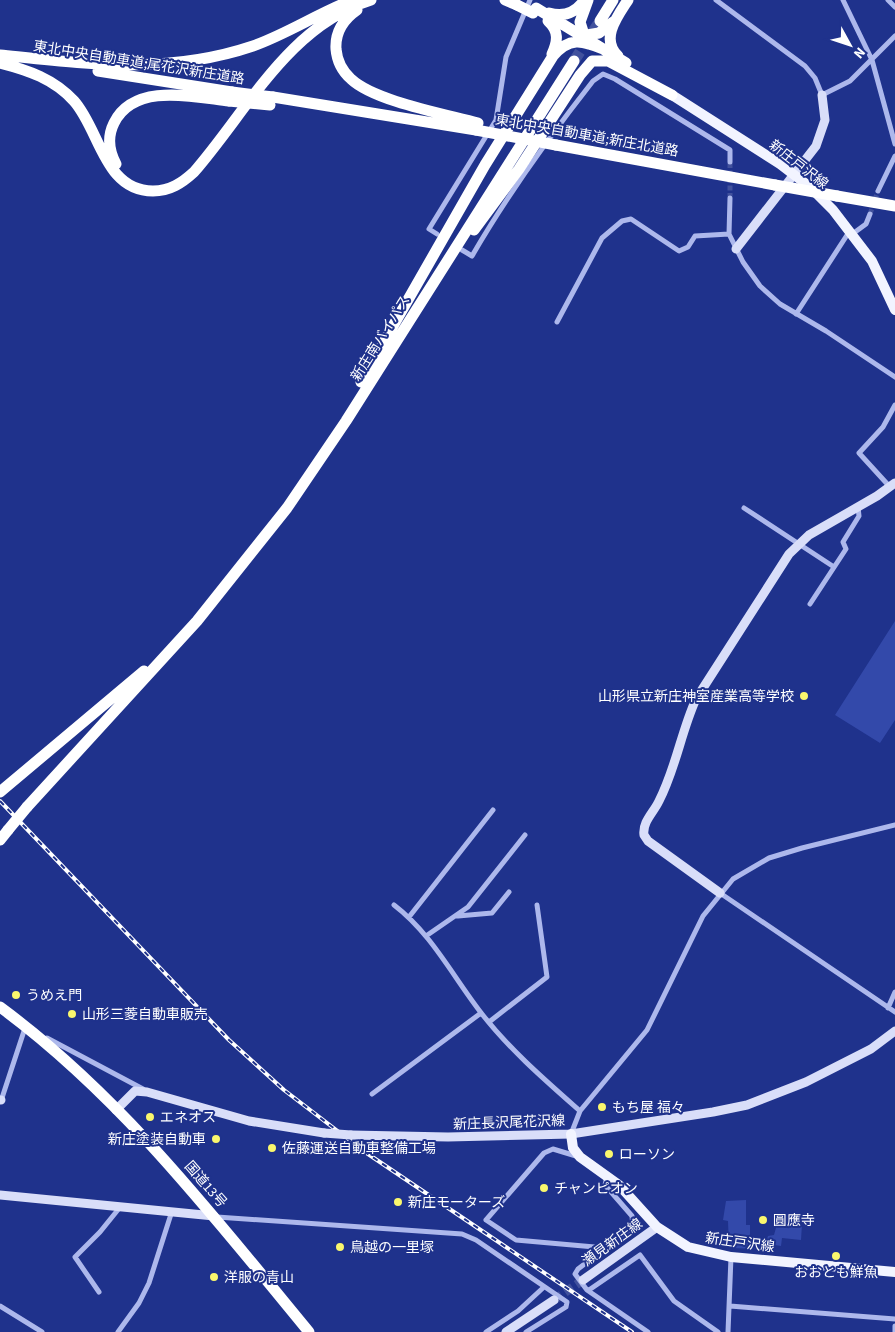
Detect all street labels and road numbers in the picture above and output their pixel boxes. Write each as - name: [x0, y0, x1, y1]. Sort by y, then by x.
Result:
- street label: 東北中央自動車道;尾花沢新庄道路: [32, 36, 246, 90]
- street label: 東北中央自動車道;新庄北道路: [494, 110, 680, 162]
- street label: 新庄戸沢線: [765, 135, 832, 194]
- street label: 新庄南バイパス: [346, 292, 415, 385]
- street label: 新庄長沢尾花沢線: [453, 1111, 565, 1135]
- street label: 国道13号: [179, 1157, 231, 1212]
- street label: 瀬見新庄線: [578, 1214, 647, 1271]
- street label: 新庄戸沢線: [704, 1228, 776, 1258]

